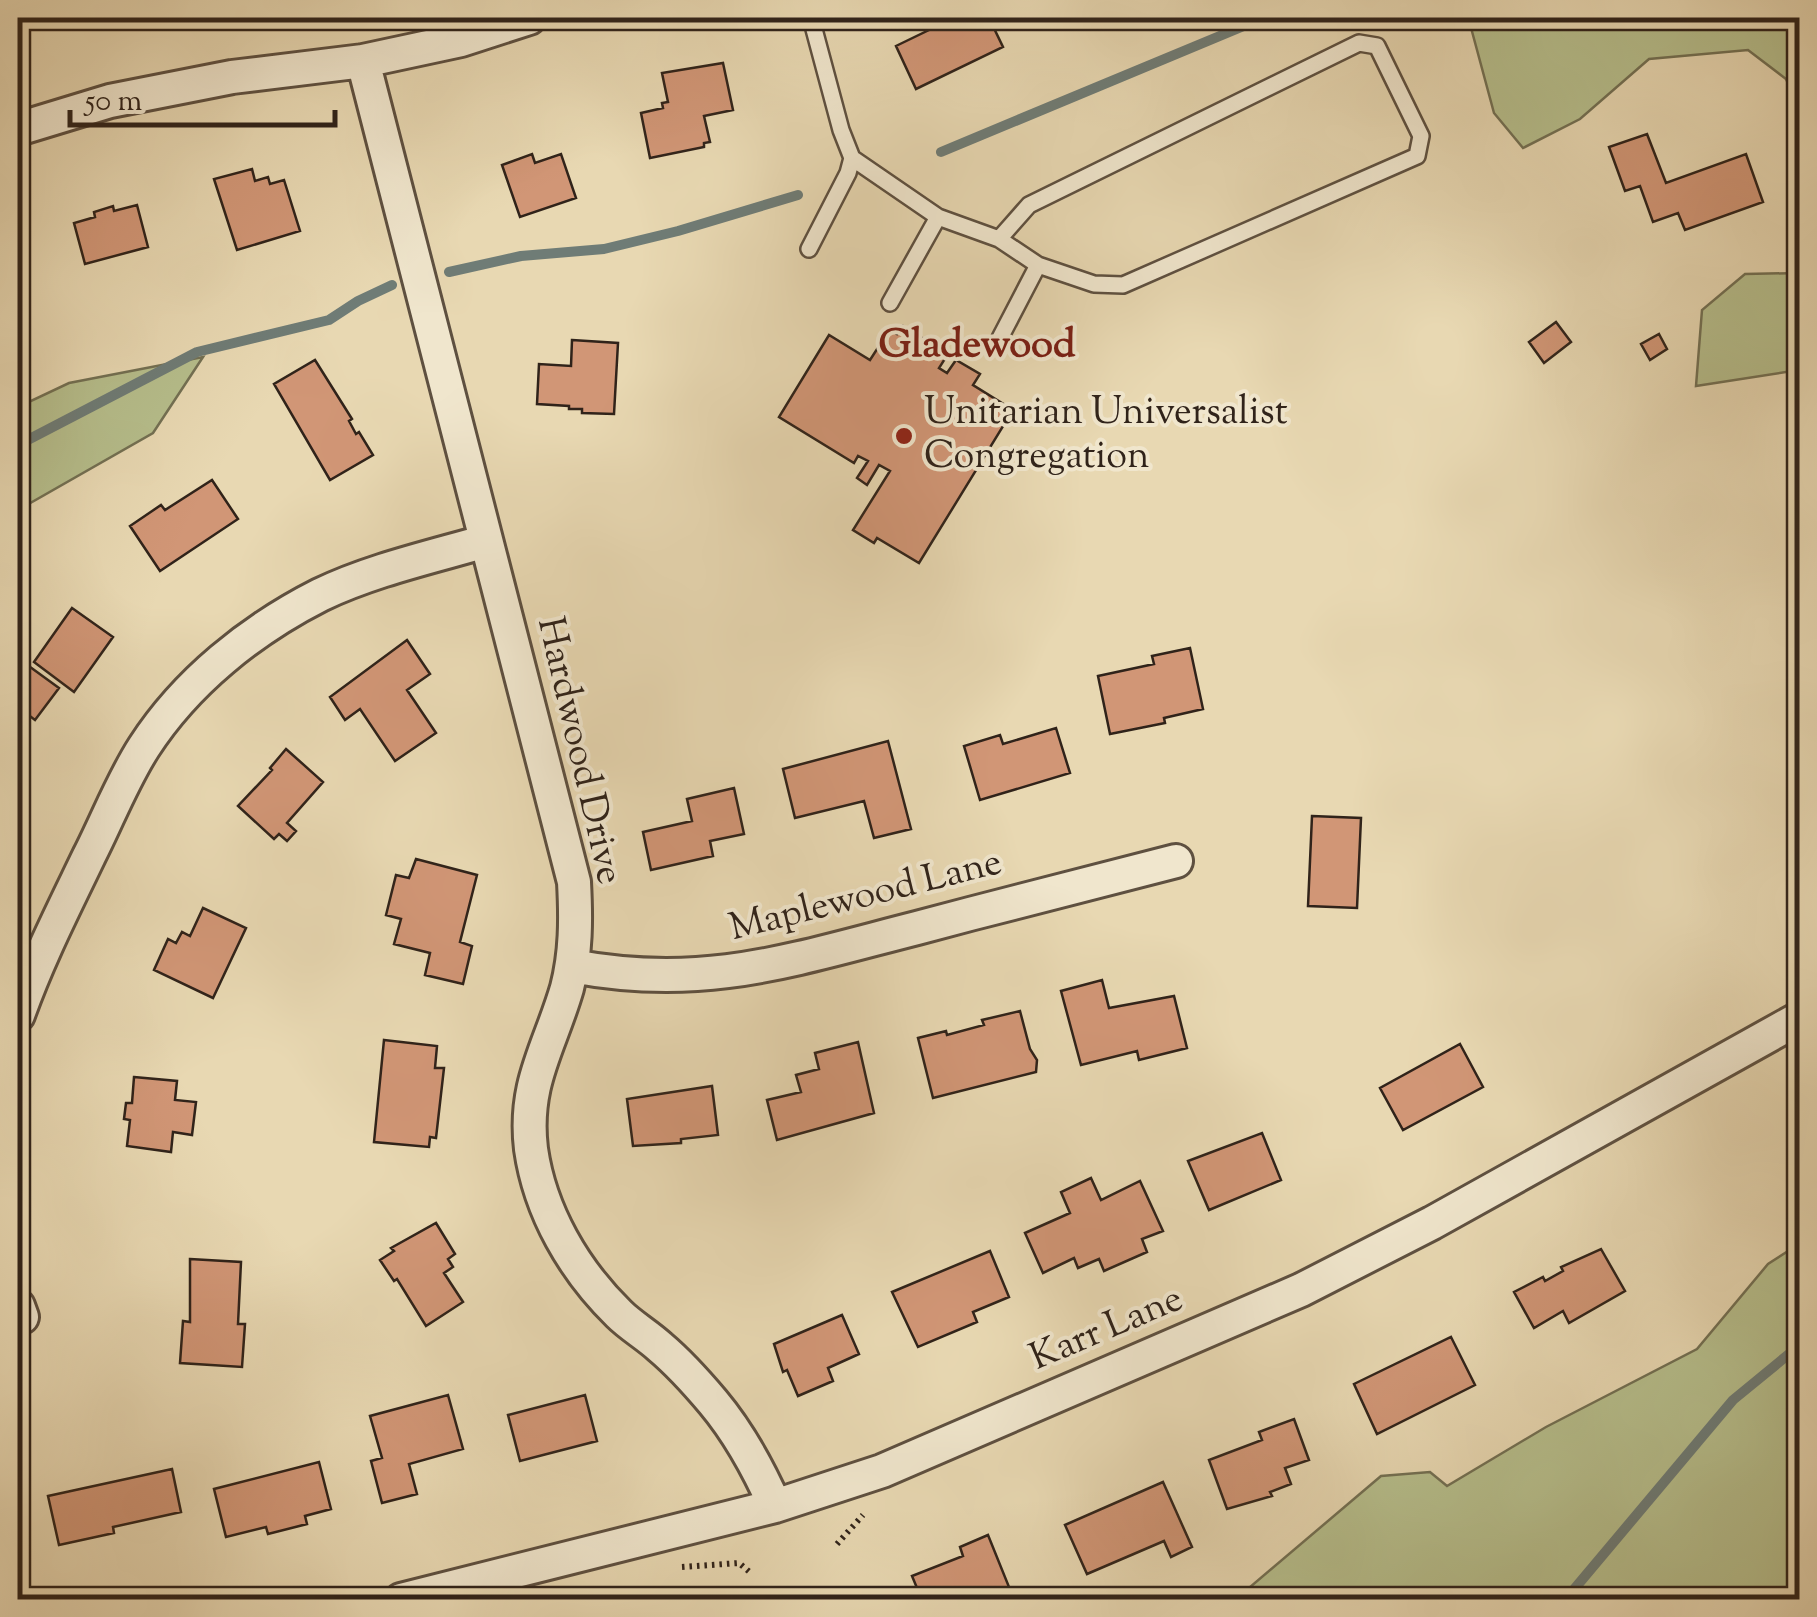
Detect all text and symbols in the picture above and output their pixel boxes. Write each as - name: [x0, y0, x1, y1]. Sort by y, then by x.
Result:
- scale bar: [70, 65, 335, 127]
- text: 50 m: [83, 81, 143, 124]
- district label: Gladewood: [878, 318, 1076, 375]
- place label: Unitarian Universalist Congregation: [924, 387, 1288, 485]
- marker: Unitarian Universalist Congregation: [893, 425, 915, 447]
- street label: Hardwood Drive: [521, 612, 635, 890]
- street label: Maplewood Lane: [724, 837, 1008, 957]
- street label: Karr Lane: [1022, 1274, 1192, 1386]

